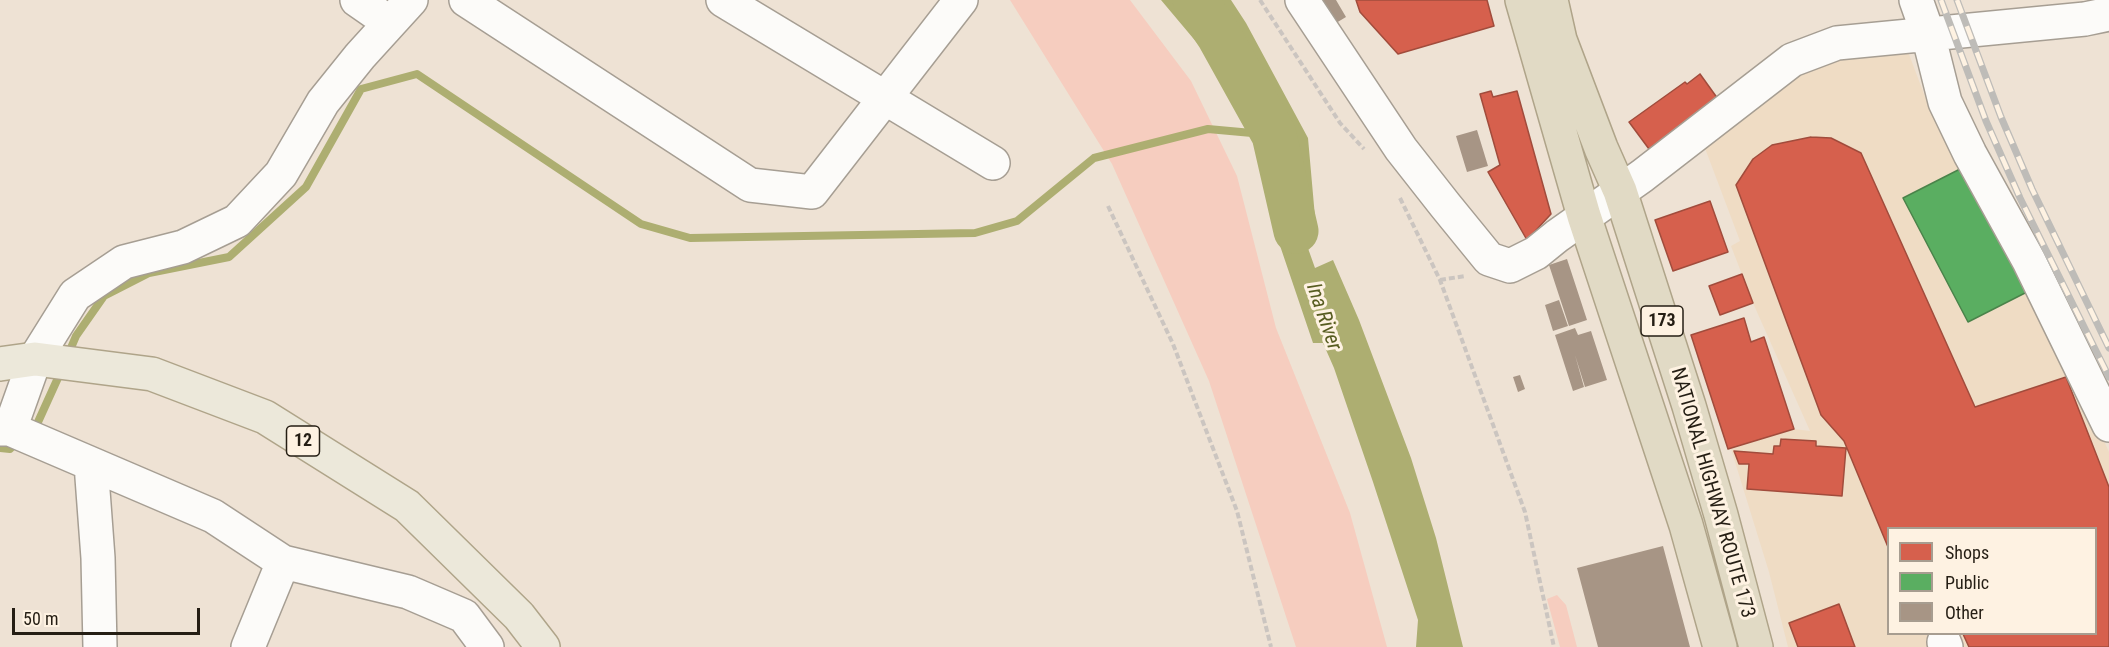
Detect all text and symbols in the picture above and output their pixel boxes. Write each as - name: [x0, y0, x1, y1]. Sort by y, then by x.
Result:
- water label: Ina River: [1300, 280, 1346, 354]
- road number: 173: [1641, 306, 1683, 336]
- street label: NATIONAL HIGHWAY ROUTE 173: [1665, 365, 1759, 621]
- road number: 12: [286, 426, 320, 456]
- legend: [1887, 527, 2097, 635]
- text: Shops: [1945, 542, 1989, 563]
- text: Public: [1945, 572, 1989, 593]
- scale bar: [15, 596, 202, 634]
- text: Other: [1945, 602, 1984, 623]
- text: 50 m: [23, 608, 58, 629]

